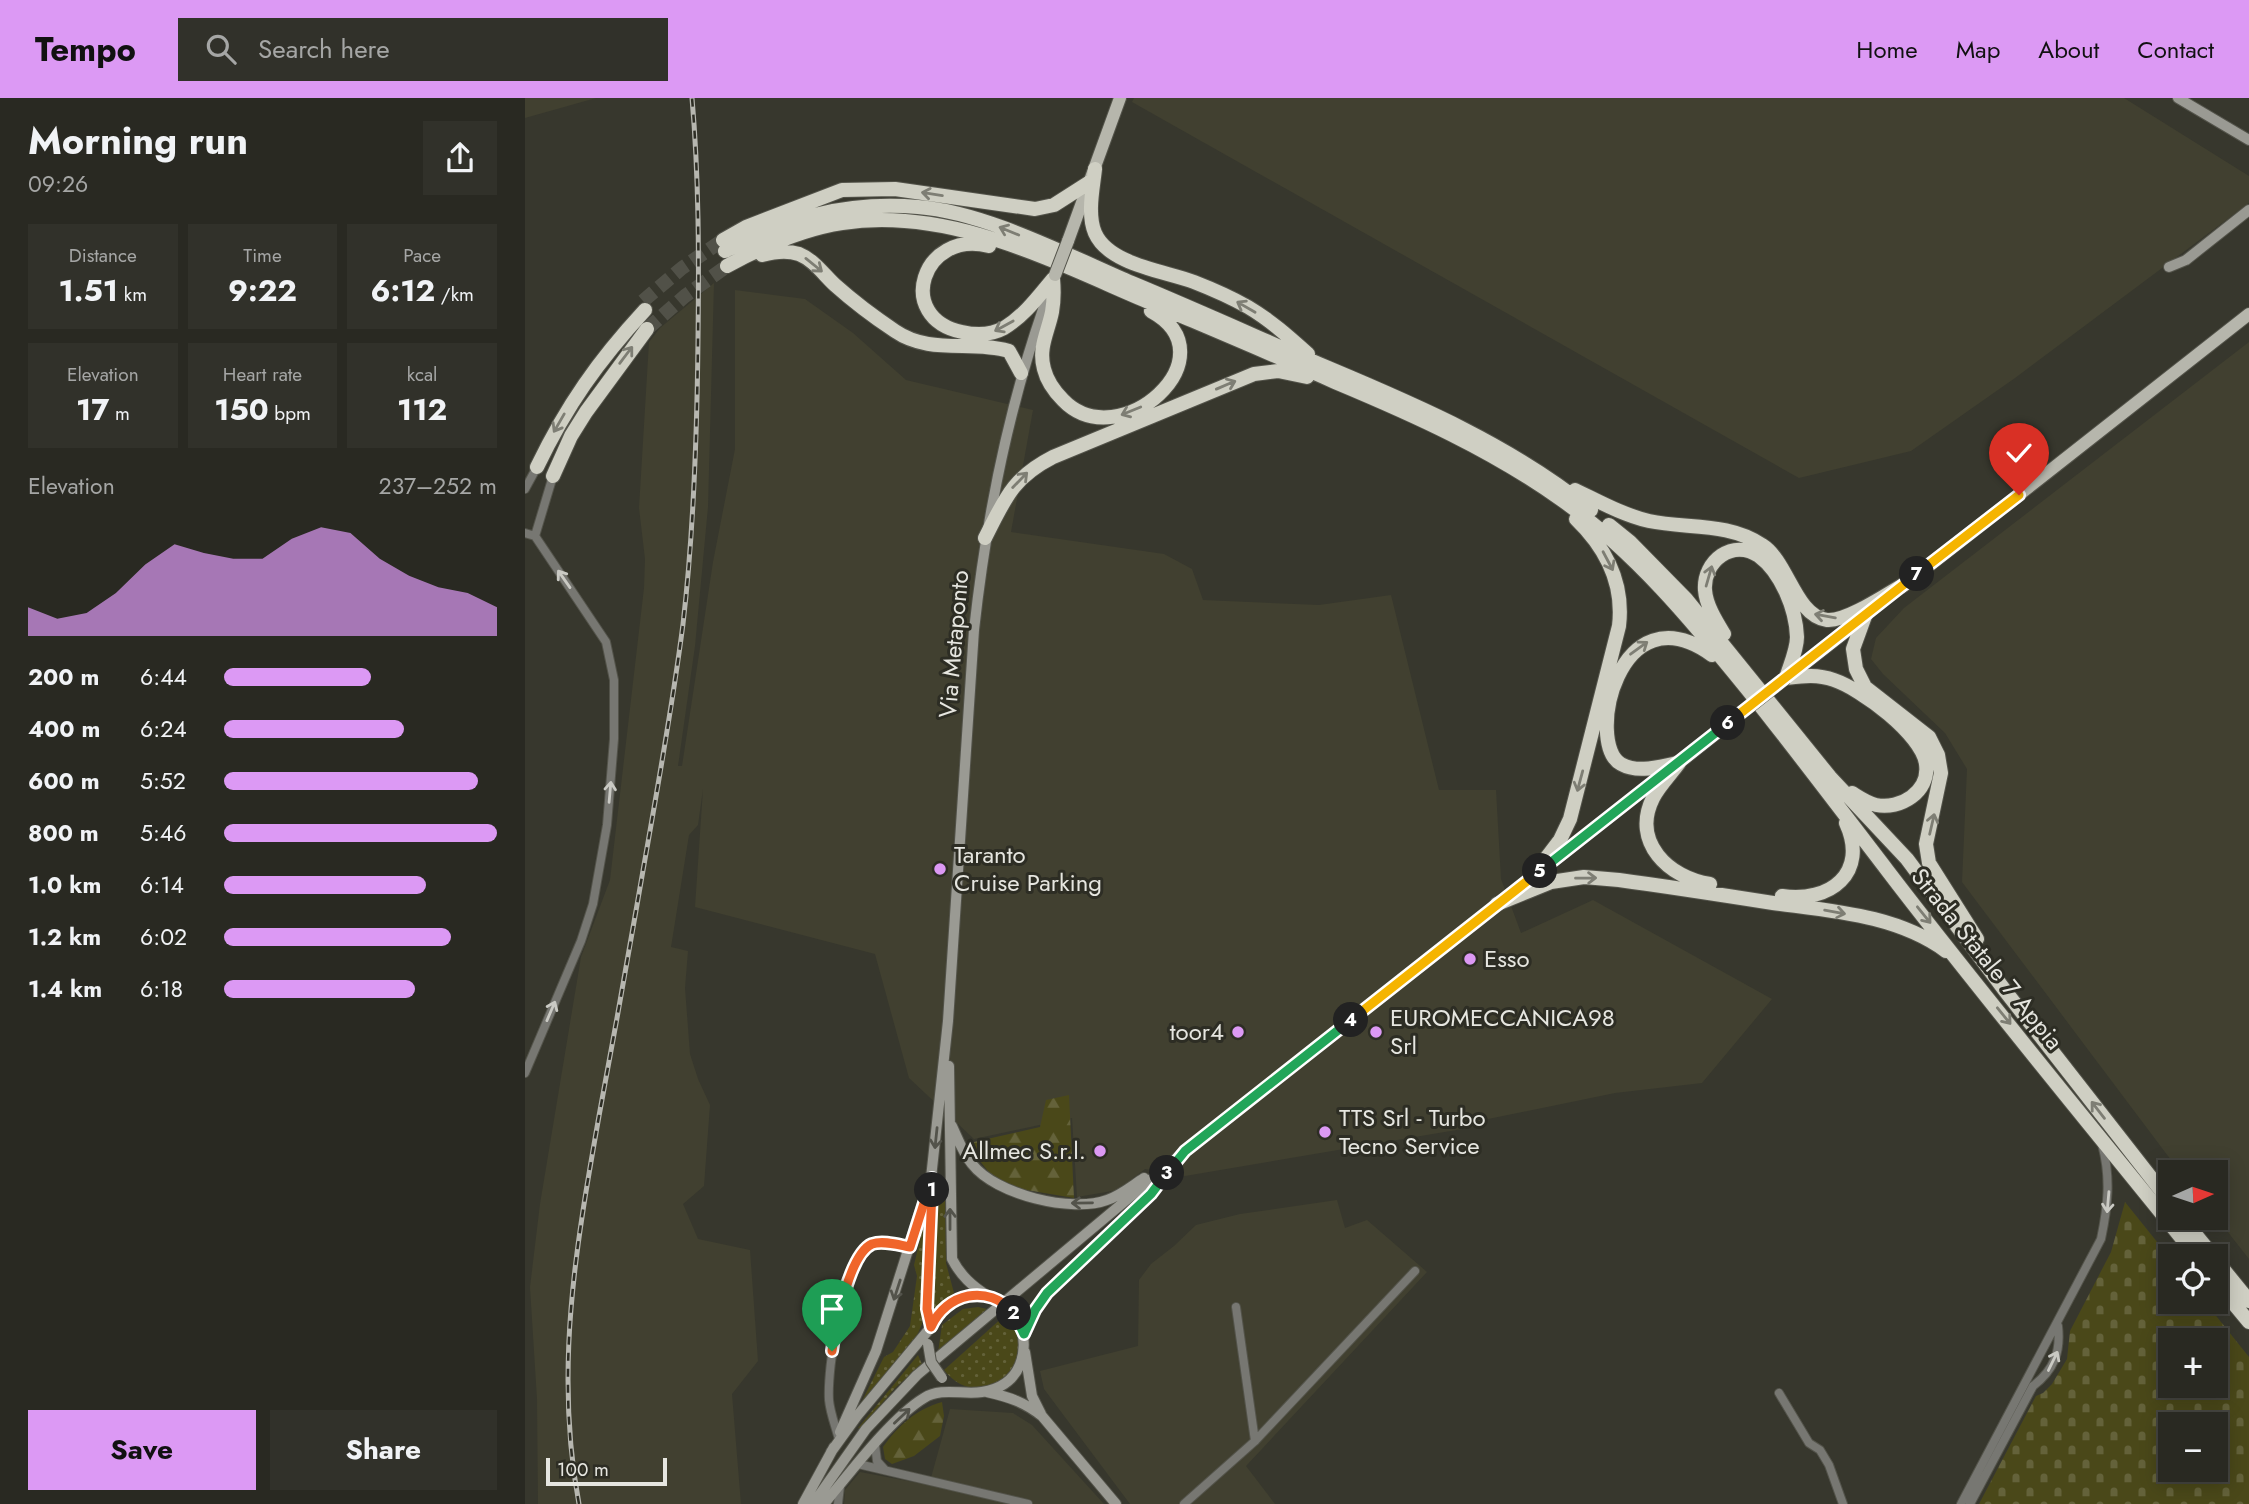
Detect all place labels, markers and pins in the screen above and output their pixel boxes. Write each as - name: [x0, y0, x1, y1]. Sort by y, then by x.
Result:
- pin: [1989, 423, 2049, 495]
- pin: 7: [1899, 556, 1935, 592]
- pin: 6: [1711, 706, 1745, 740]
- place label: Taranto Cruise Parking: [954, 837, 1102, 900]
- pin: 5: [1523, 854, 1557, 888]
- marker: Taranto Cruise Parking: [932, 861, 948, 877]
- place label: Esso: [1484, 941, 1530, 976]
- marker: Esso: [1462, 951, 1478, 967]
- place label: EUROMECCANICA98 Srl: [1390, 1000, 1615, 1063]
- pin: 4: [1333, 1002, 1369, 1038]
- place label: toor4: [1170, 1014, 1224, 1049]
- marker: toor4: [1230, 1024, 1246, 1040]
- marker: EUROMECCANICA98 Srl: [1368, 1024, 1384, 1040]
- place label: TTS Srl - Turbo Tecno Service: [1339, 1100, 1486, 1163]
- marker: TTS Srl - Turbo Tecno Service: [1317, 1124, 1333, 1140]
- place label: Allmec S.r.l.: [962, 1133, 1086, 1168]
- marker: Allmec S.r.l.: [1092, 1143, 1108, 1159]
- pin: 3: [1149, 1156, 1185, 1190]
- pin: 1: [915, 1172, 949, 1208]
- pin: [802, 1279, 862, 1351]
- pin: 2: [997, 1296, 1031, 1330]

